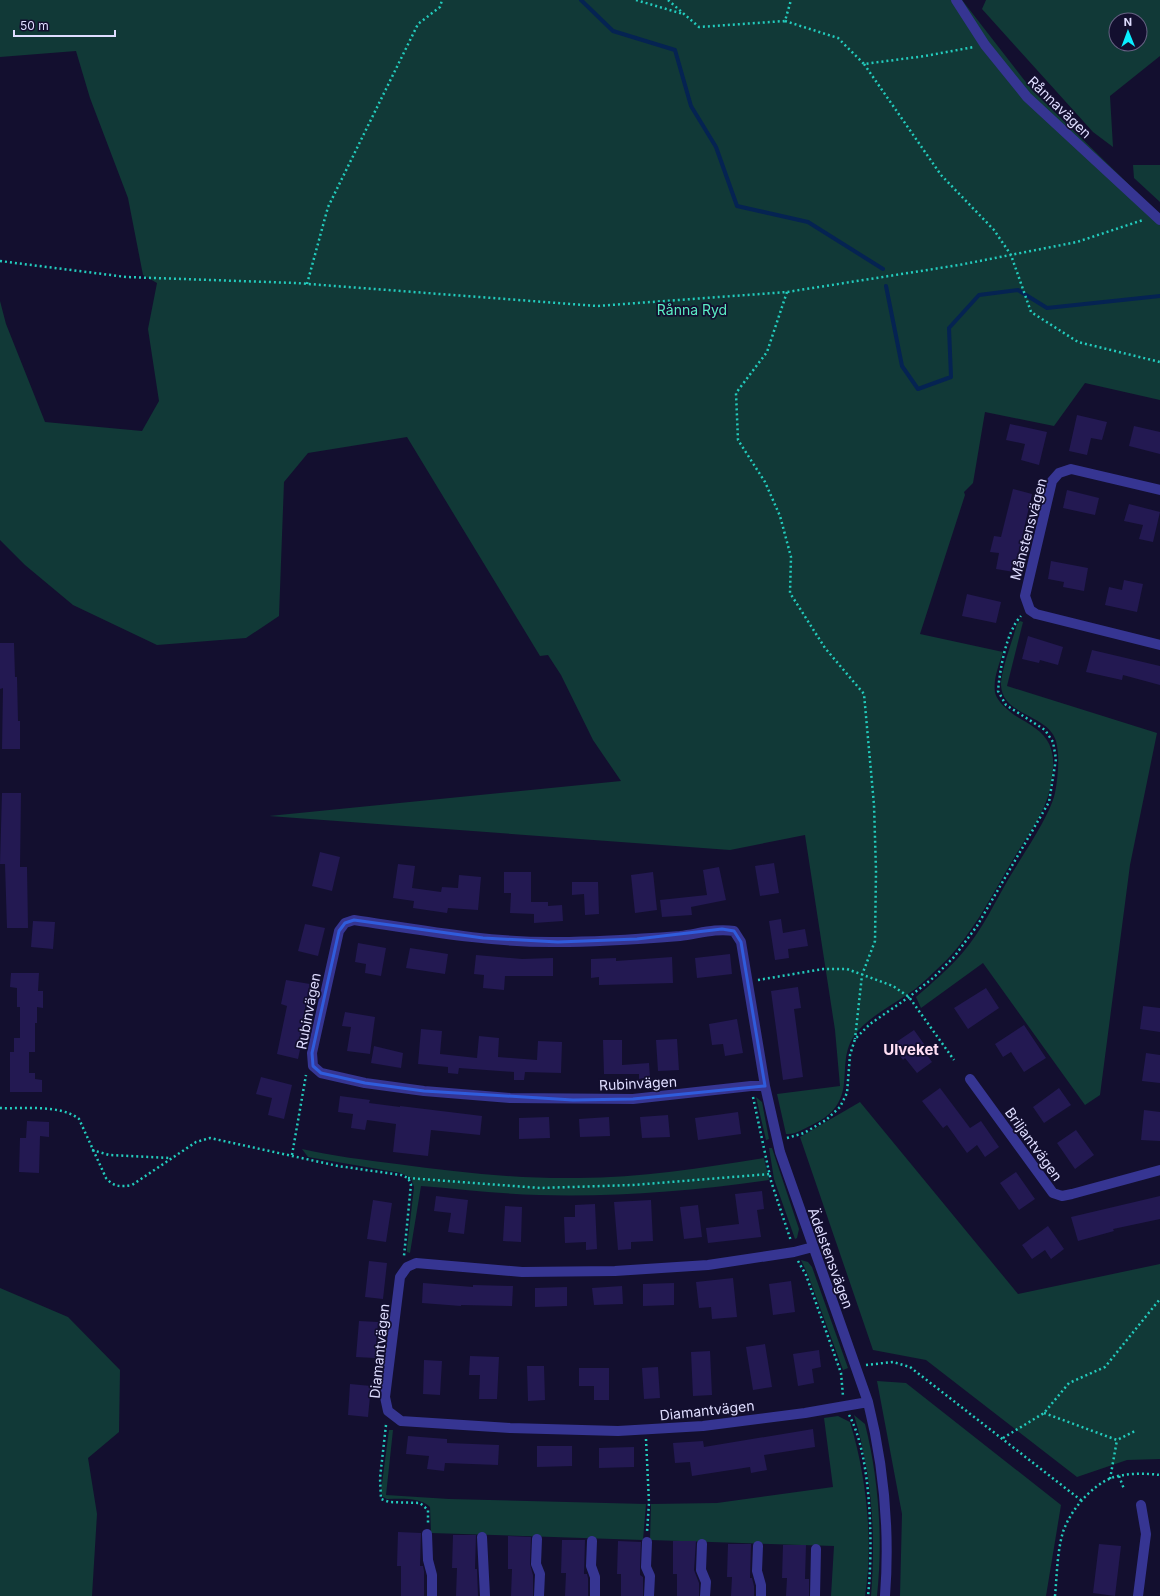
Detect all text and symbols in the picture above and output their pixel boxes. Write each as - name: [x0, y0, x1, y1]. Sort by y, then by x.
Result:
- scale bar: [14, 12, 115, 38]
- north arrow: [1108, 12, 1148, 52]
- text: N: [1124, 15, 1132, 29]
- text: 50 m: [20, 18, 49, 33]
- street label: Rånnavägen: [1025, 73, 1095, 141]
- park label: Rånna Ryd: [657, 301, 727, 318]
- street label: Månstensvägen: [1006, 476, 1050, 582]
- street label: Rubinvägen: [292, 971, 324, 1051]
- district label: Ulveket: [883, 1040, 939, 1059]
- street label: Rubinvägen: [599, 1072, 677, 1094]
- street label: Briljantvägen: [1002, 1104, 1066, 1184]
- street label: Ädelstensvägen: [805, 1205, 857, 1311]
- street label: Diamantvägen: [366, 1303, 392, 1399]
- street label: Diamantvägen: [659, 1397, 755, 1423]

